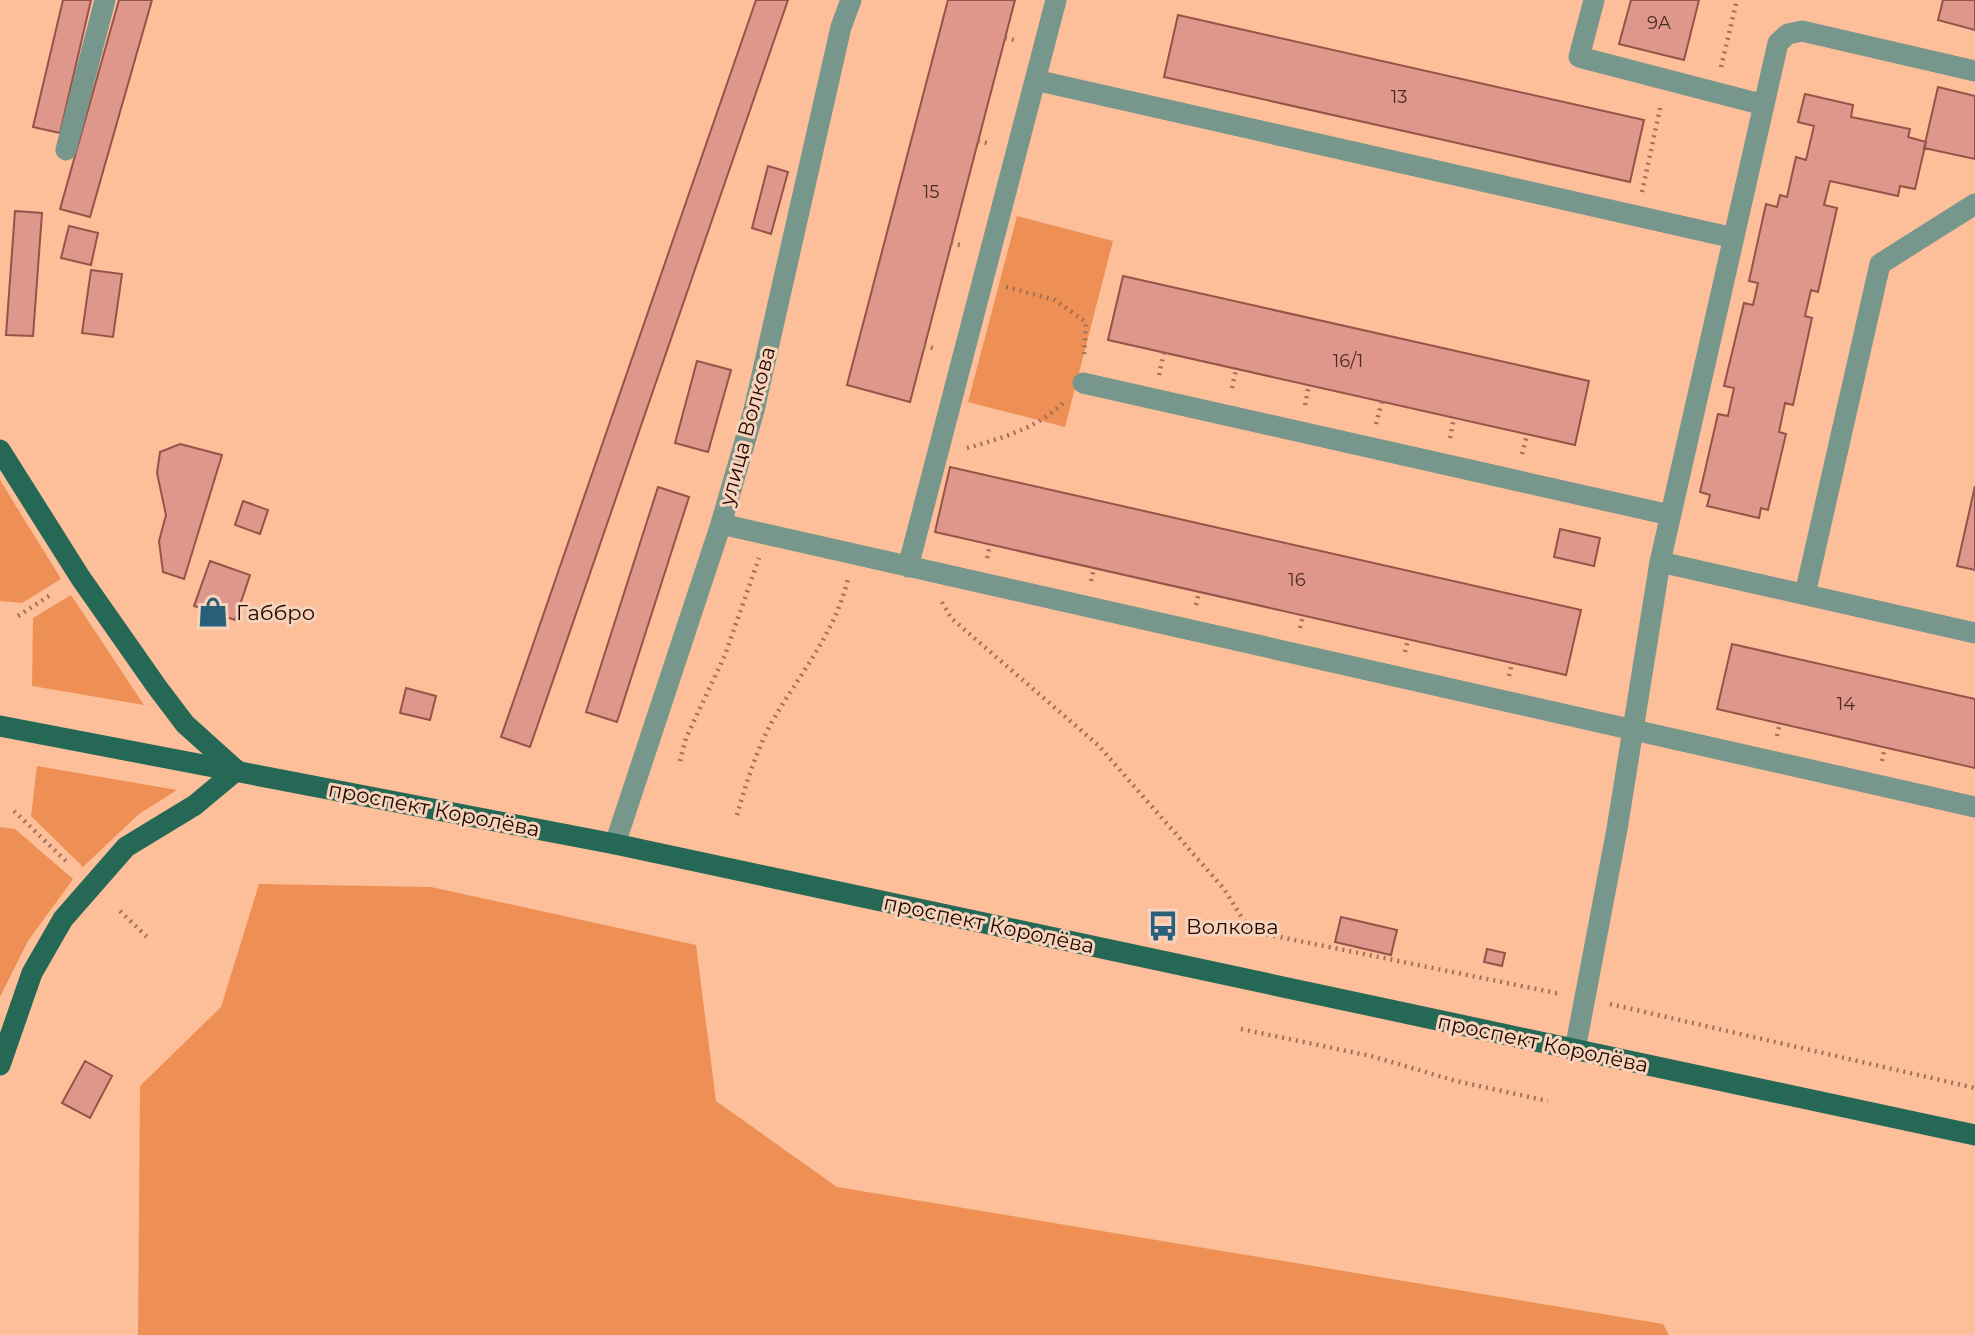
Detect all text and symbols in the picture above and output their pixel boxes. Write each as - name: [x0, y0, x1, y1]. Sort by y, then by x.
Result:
- house number: 9А: [1647, 12, 1672, 34]
- house number: 13: [1391, 86, 1407, 108]
- house number: 15: [923, 181, 939, 203]
- street label: улица Волкова: [713, 344, 780, 509]
- house number: 16/1: [1333, 350, 1363, 372]
- house number: 16: [1288, 569, 1306, 591]
- shop icon: Габбро: [196, 595, 230, 629]
- place label: Габбро: [236, 600, 315, 625]
- house number: 14: [1837, 693, 1855, 715]
- street label: проспект Королёва: [326, 776, 542, 842]
- street label: проспект Королёва: [881, 889, 1097, 959]
- bus stop icon: Волкова: [1146, 909, 1180, 943]
- place label: Волкова: [1186, 914, 1279, 939]
- street label: проспект Королёва: [1435, 1008, 1651, 1078]

